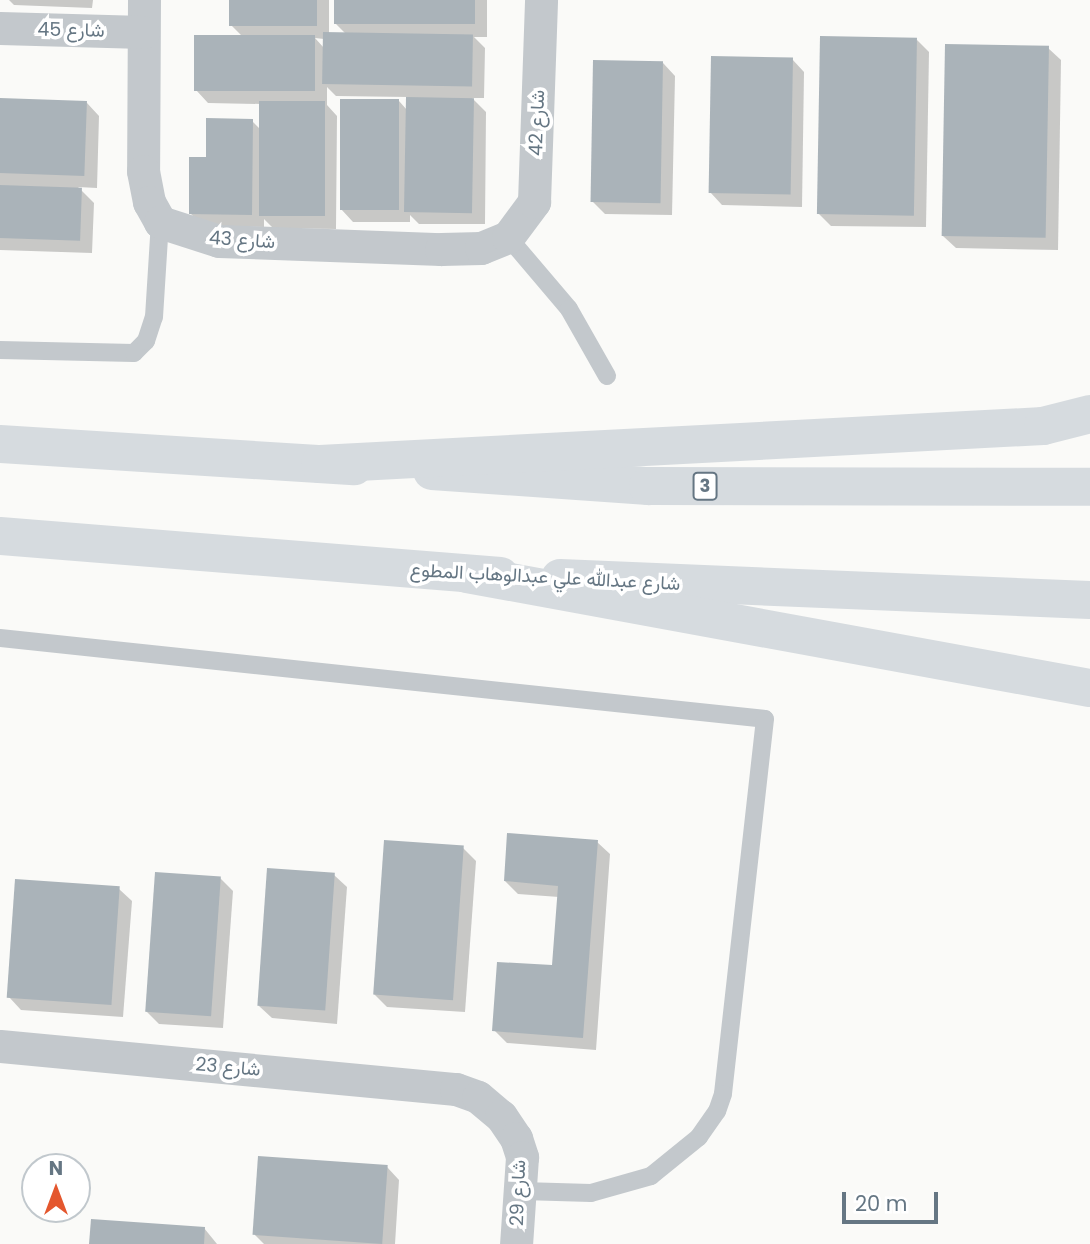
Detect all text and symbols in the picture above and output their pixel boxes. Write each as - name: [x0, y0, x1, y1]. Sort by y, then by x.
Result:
- street label: شارع 45: [37, 18, 105, 42]
- street label: شارع 42: [524, 90, 550, 156]
- street label: شارع 43: [208, 226, 276, 254]
- road number: 3: [691, 472, 719, 500]
- street label: شارع عبدالله علي عبدالوهاب المطوع: [409, 559, 681, 595]
- street label: شارع 23: [194, 1053, 262, 1081]
- north arrow: [21, 1153, 91, 1223]
- text: N: [49, 1155, 63, 1182]
- street label: شارع 29: [505, 1160, 531, 1226]
- scale bar: [845, 1178, 941, 1222]
- text: 20 m: [855, 1189, 908, 1218]

